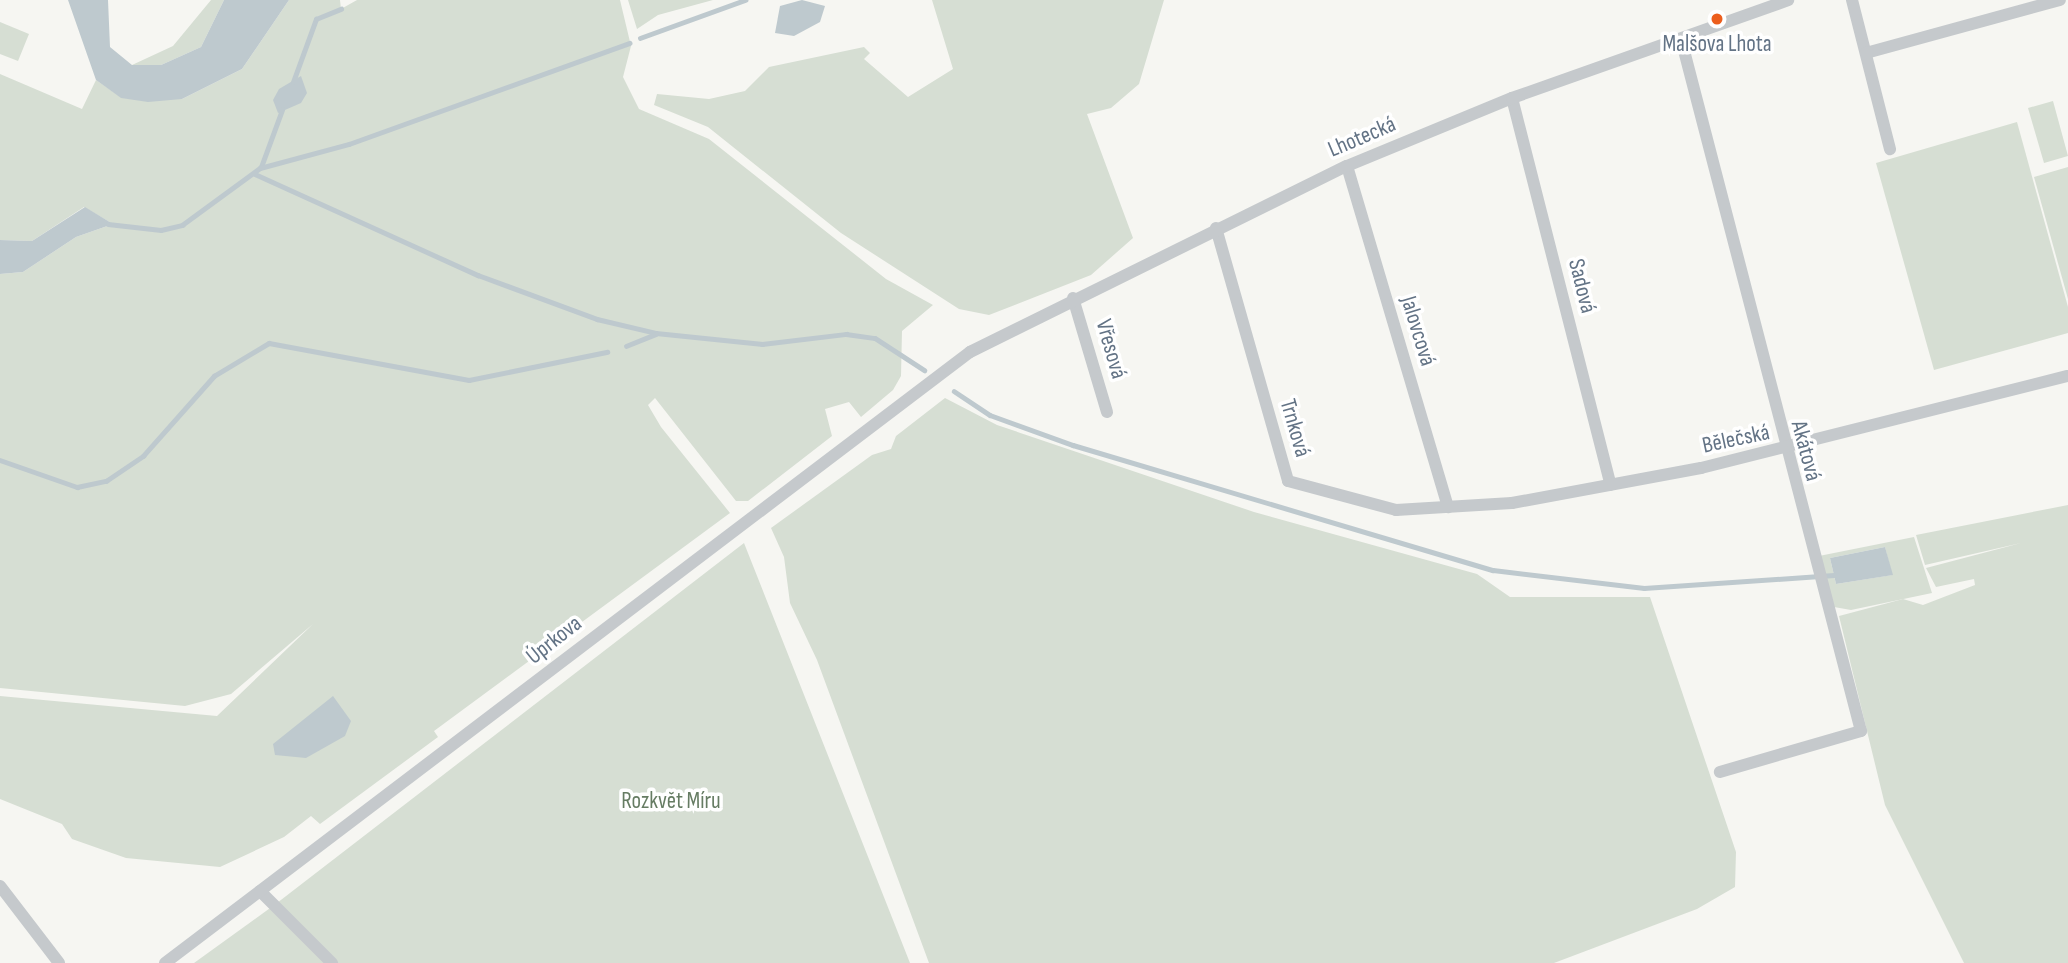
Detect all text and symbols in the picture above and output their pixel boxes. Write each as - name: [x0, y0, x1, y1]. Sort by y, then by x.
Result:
- marker: Malšova Lhota: [1709, 11, 1725, 27]
- place label: Malšova Lhota: [1662, 30, 1772, 58]
- street label: Lhotecká: [1324, 110, 1400, 164]
- street label: Sadová: [1562, 256, 1602, 316]
- street label: Jalovcová: [1394, 293, 1442, 369]
- street label: Vřesová: [1089, 316, 1133, 382]
- street label: Trnková: [1274, 396, 1316, 460]
- street label: Bělečská: [1700, 418, 1772, 460]
- street label: Akátová: [1785, 418, 1827, 484]
- street label: Úprkova: [521, 610, 587, 670]
- park label: Rozkvět Míru: [621, 787, 721, 815]

